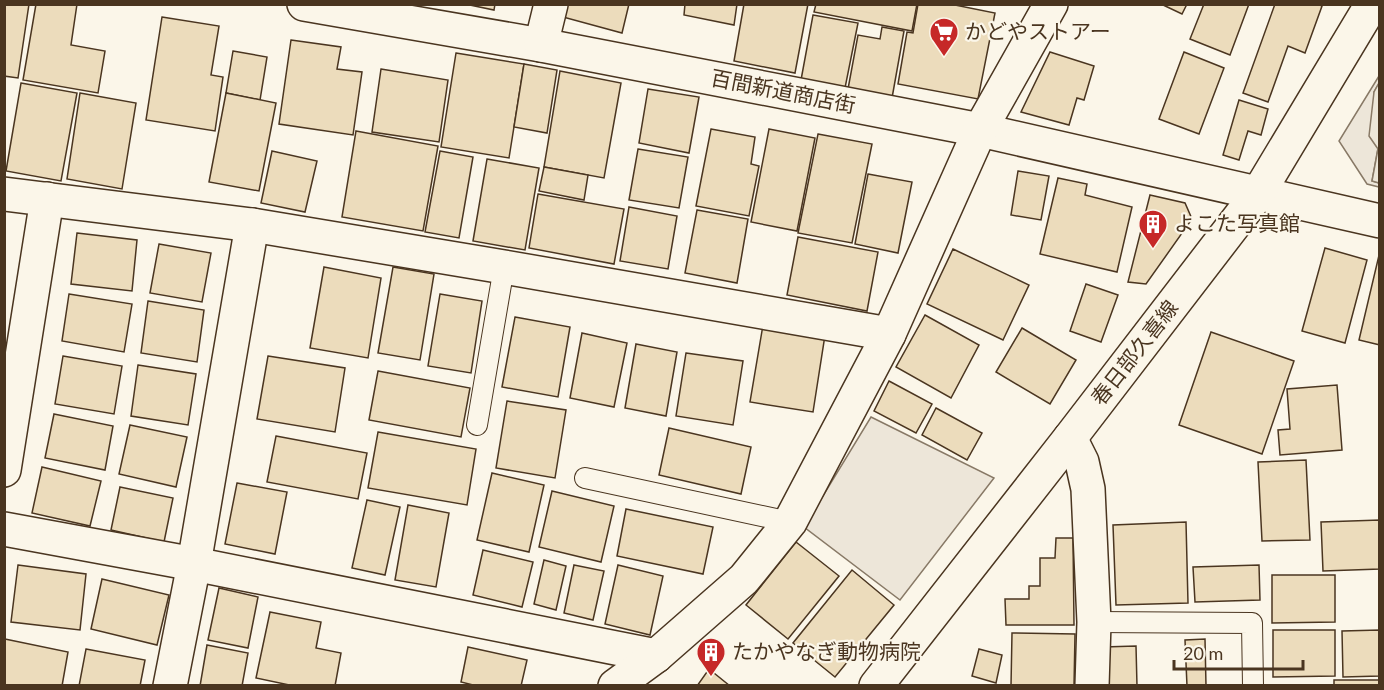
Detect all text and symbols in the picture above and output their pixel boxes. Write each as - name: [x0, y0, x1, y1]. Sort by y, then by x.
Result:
- supermarket icon: かどやストアー: [928, 16, 960, 58]
- place label: かどやストアー: [965, 18, 1111, 43]
- street label: 百間新道商店街: [709, 64, 858, 117]
- building icon: よこた写真館: [1137, 208, 1169, 250]
- place label: よこた写真館: [1174, 210, 1300, 235]
- street label: 春日部久喜線: [1085, 295, 1182, 409]
- scale bar: [1174, 633, 1303, 671]
- building icon: たかやなぎ動物病院: [695, 636, 727, 678]
- place label: たかやなぎ動物病院: [732, 638, 921, 663]
- text: 20 m: [1183, 642, 1223, 664]

